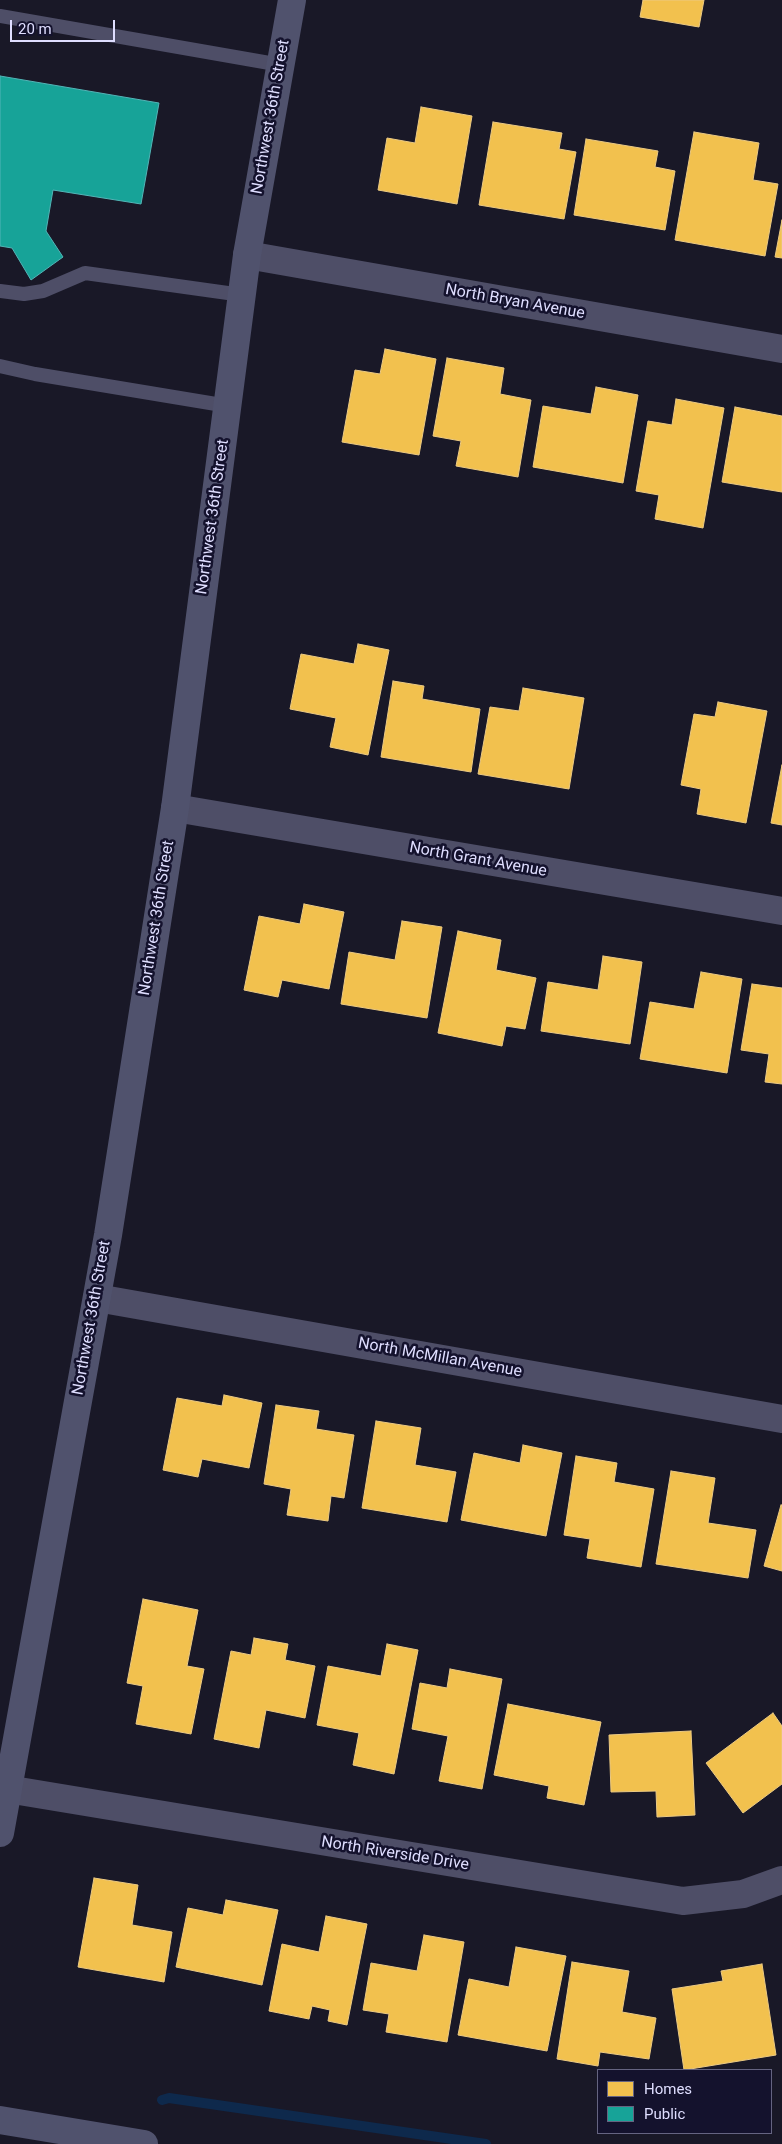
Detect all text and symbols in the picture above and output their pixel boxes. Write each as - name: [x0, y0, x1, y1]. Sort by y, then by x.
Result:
- scale bar: [12, 10, 118, 42]
- text: 20 m: [18, 20, 52, 38]
- street label: Northwest 36th Street: [248, 38, 294, 196]
- street label: North Bryan Avenue: [444, 280, 586, 324]
- street label: Northwest 36th Street: [193, 438, 233, 596]
- street label: North Grant Avenue: [408, 838, 548, 882]
- street label: Northwest 36th Street: [135, 839, 179, 997]
- street label: Northwest 36th Street: [69, 1239, 115, 1397]
- street label: North McMillan Avenue: [357, 1334, 523, 1382]
- street label: North Riverside Drive: [320, 1833, 470, 1875]
- legend: [597, 2069, 772, 2134]
- text: Homes: [644, 2080, 692, 2098]
- text: Public: [644, 2105, 685, 2123]

